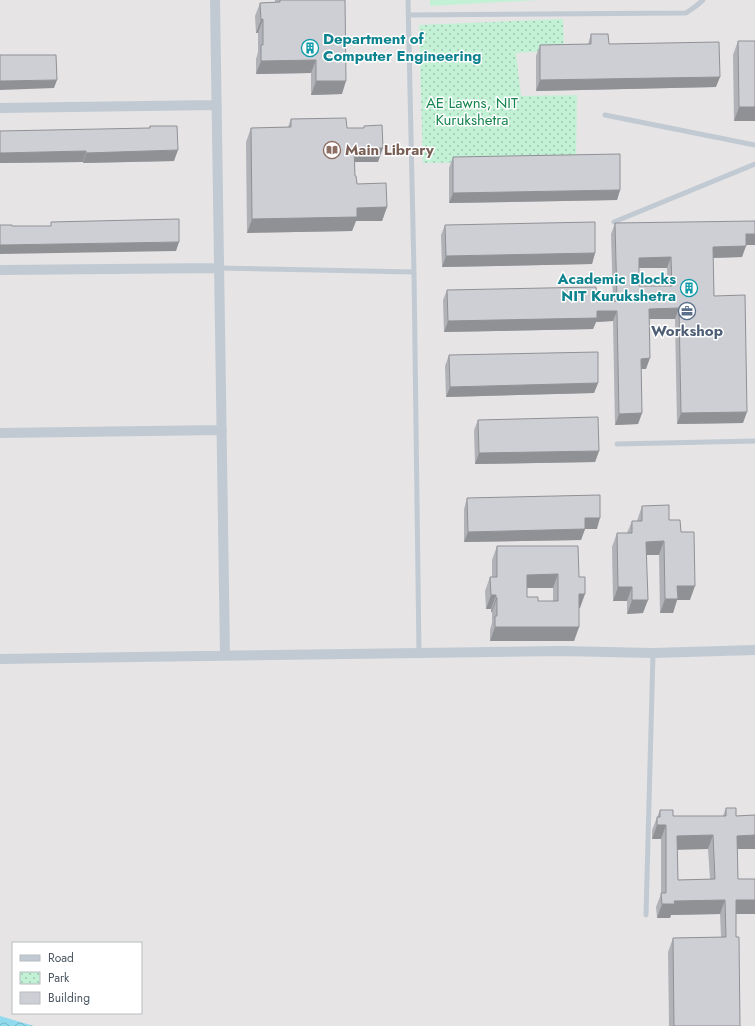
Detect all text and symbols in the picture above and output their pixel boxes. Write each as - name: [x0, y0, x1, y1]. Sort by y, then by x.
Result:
- place label: Department of Computer Engineering: [323, 28, 481, 67]
- building icon: Department of Computer Engineering: [300, 38, 320, 58]
- park label: AE Lawns, NIT Kurukshetra: [426, 92, 518, 131]
- place label: Main Library: [345, 139, 434, 161]
- library icon: Main Library: [322, 140, 342, 160]
- place label: Academic Blocks NIT Kurukshetra: [557, 268, 676, 307]
- building icon: Academic Blocks NIT Kurukshetra: [679, 278, 699, 298]
- office icon: Workshop: [677, 301, 697, 321]
- place label: Workshop: [651, 320, 723, 342]
- legend: [12, 942, 142, 1014]
- text: Road: [48, 949, 74, 967]
- text: Park: [48, 969, 70, 987]
- text: Building: [48, 989, 90, 1007]

